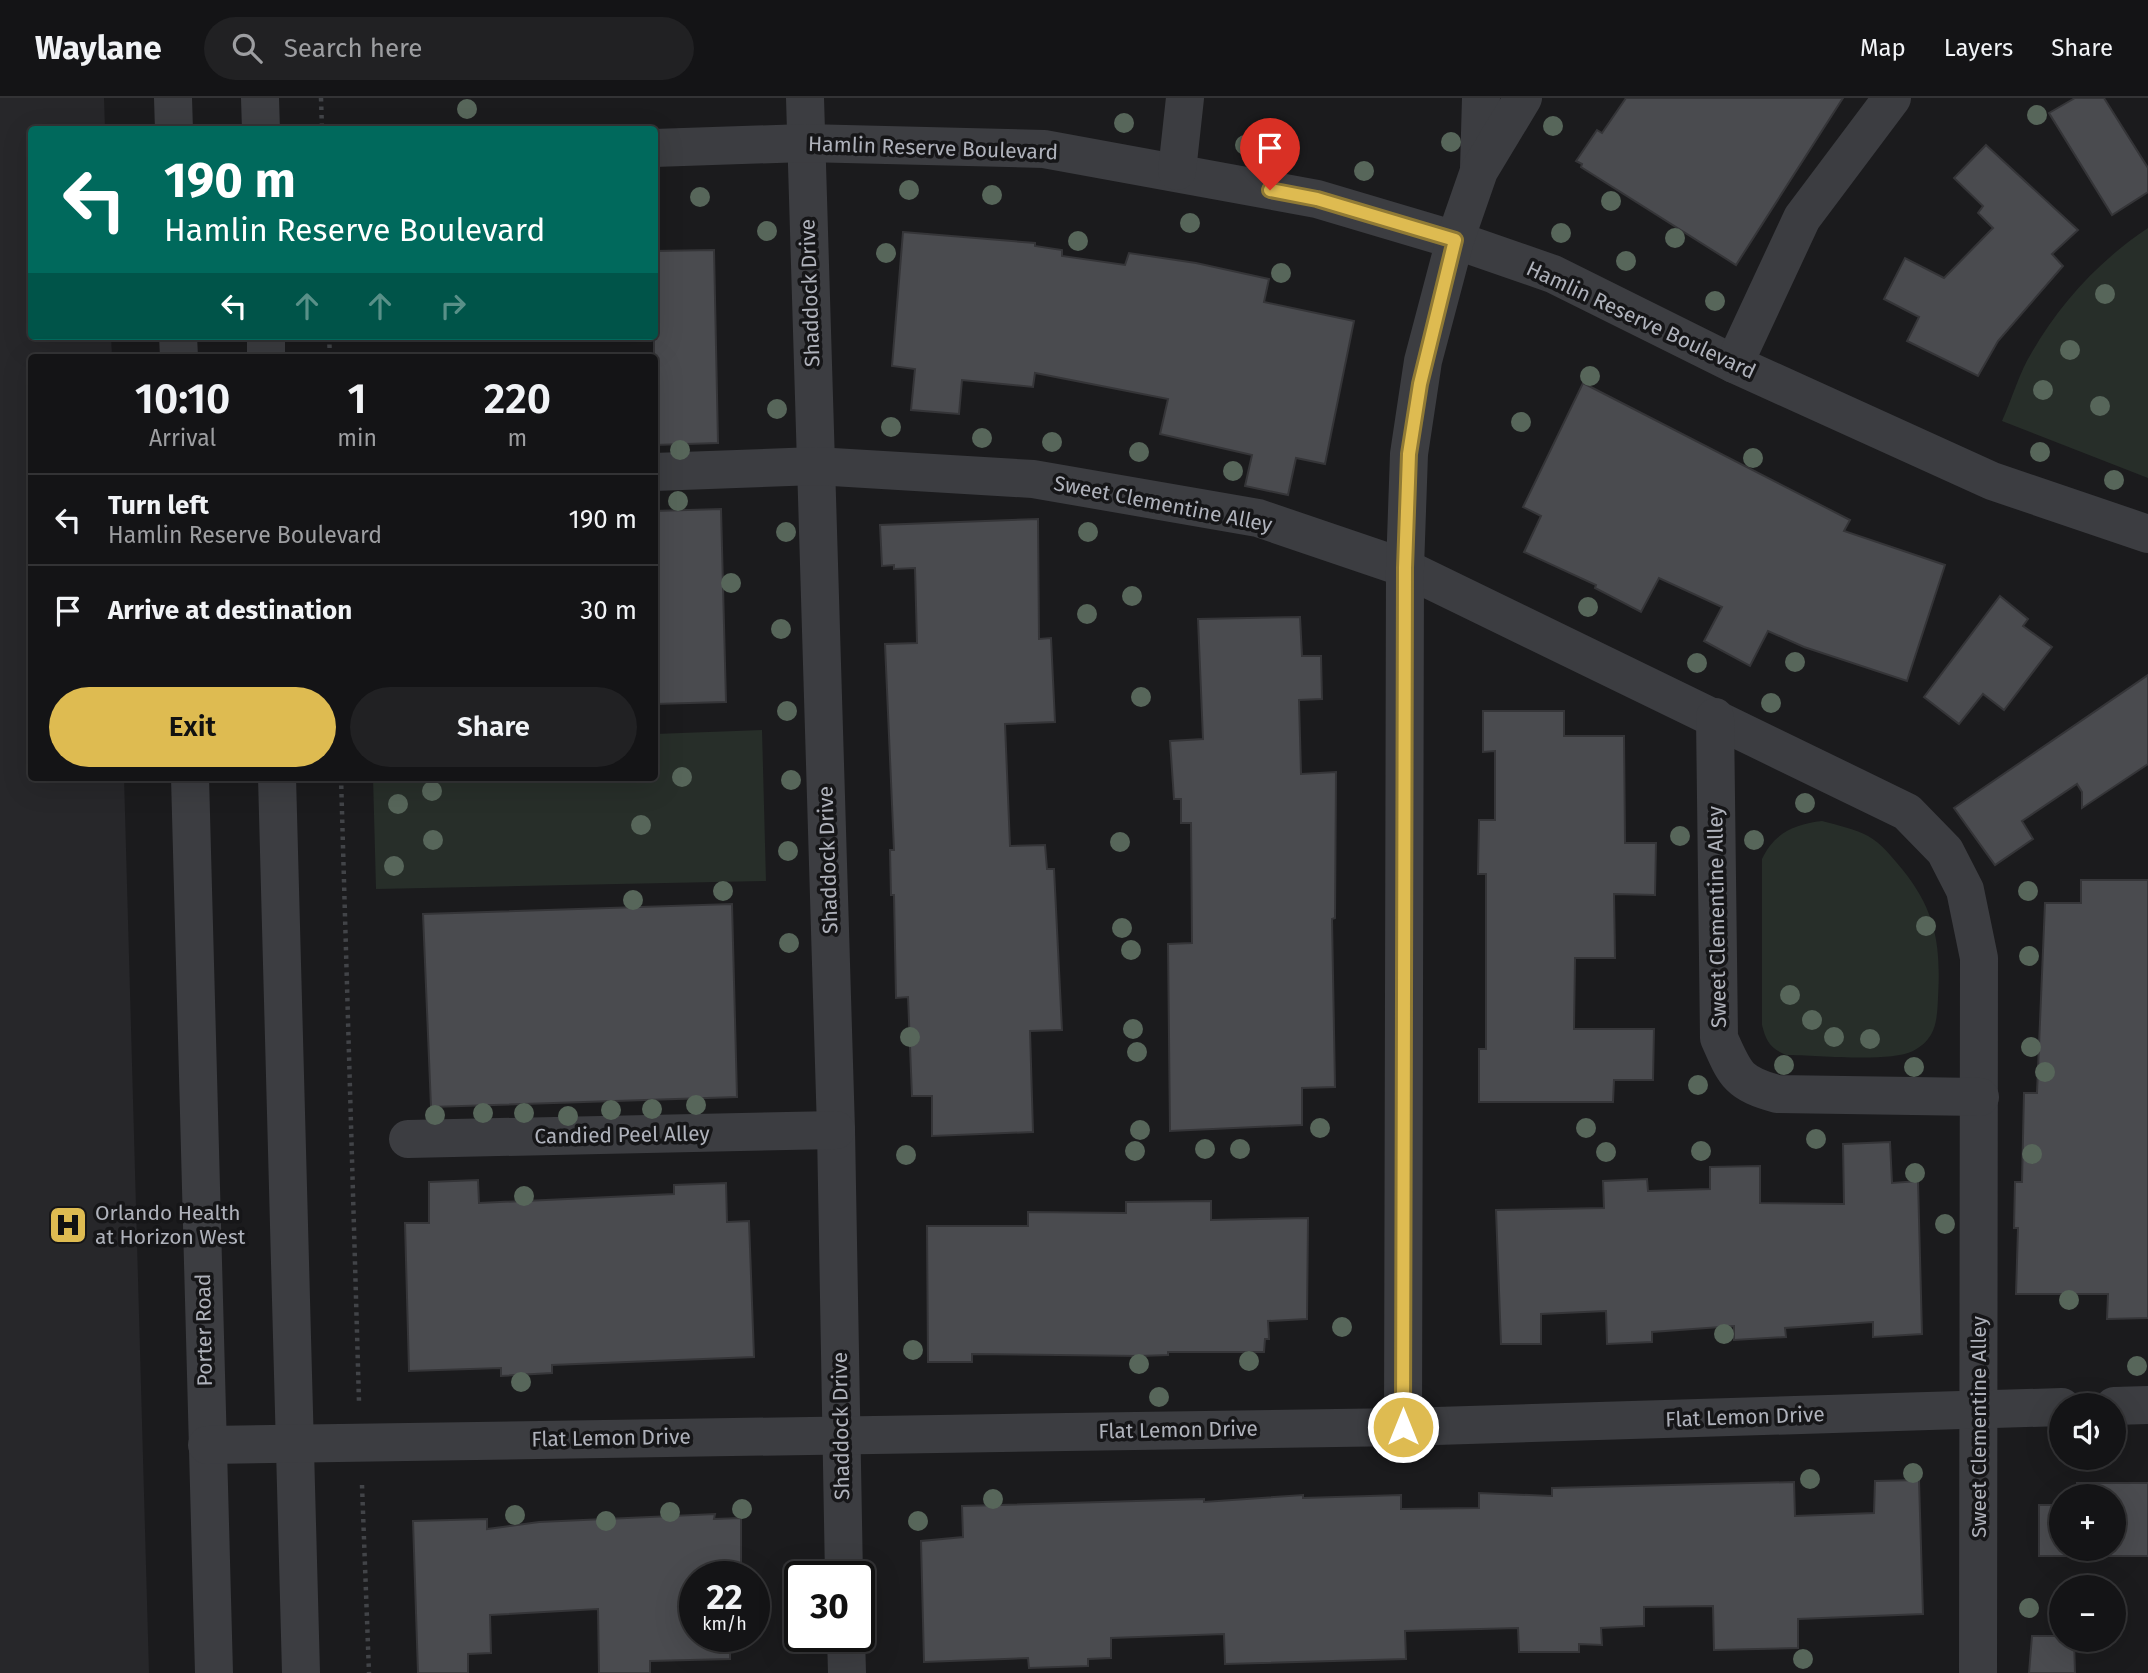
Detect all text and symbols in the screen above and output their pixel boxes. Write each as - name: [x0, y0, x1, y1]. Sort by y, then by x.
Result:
- search box: [204, 17, 694, 80]
- text: Waylane: [35, 28, 162, 68]
- icon: search: [228, 29, 266, 67]
- text: Search here: [284, 33, 423, 64]
- text: Map: [1860, 34, 1906, 62]
- text: Layers: [1944, 34, 2013, 62]
- text: Share: [2051, 34, 2113, 62]
- pin: [1240, 118, 1300, 190]
- icon: arrive: [1251, 129, 1289, 167]
- street label: Hamlin Reserve Boulevard: [808, 131, 1058, 165]
- text: 190 m: [164, 151, 296, 210]
- icon: left: [49, 154, 140, 245]
- text: Hamlin Reserve Boulevard: [164, 211, 545, 249]
- street label: Shaddock Drive: [794, 219, 826, 367]
- street label: Hamlin Reserve Boulevard: [1522, 255, 1760, 385]
- icon: left: [215, 287, 253, 325]
- icon: ahead: [288, 287, 326, 325]
- icon: ahead: [361, 287, 399, 325]
- icon: right: [434, 287, 472, 325]
- text: 10:10: [135, 374, 230, 424]
- text: 1: [348, 374, 367, 424]
- text: 220: [484, 374, 551, 424]
- text: Arrival: [149, 424, 216, 452]
- text: min: [337, 424, 377, 452]
- text: m: [508, 424, 527, 452]
- street label: Sweet Clementine Alley: [1052, 470, 1275, 538]
- text: Turn left: [108, 490, 209, 521]
- icon: left: [49, 501, 87, 539]
- text: 190 m: [568, 504, 637, 535]
- text: Hamlin Reserve Boulevard: [108, 521, 382, 549]
- icon: arrive: [49, 592, 87, 630]
- text: Arrive at destination: [108, 595, 352, 626]
- text: 30 m: [580, 595, 637, 626]
- button: Exit: [49, 687, 336, 767]
- button: Share: [350, 687, 637, 767]
- street label: Shaddock Drive: [812, 786, 844, 934]
- street label: Sweet Clementine Alley: [1702, 805, 1732, 1028]
- street label: Candied Peel Alley: [534, 1120, 711, 1150]
- place label: Orlando Health at Horizon West: [95, 1200, 246, 1250]
- hospital icon: Orlando Health at Horizon West: [47, 1204, 89, 1246]
- street label: Porter Road: [190, 1273, 218, 1387]
- street label: Sweet Clementine Alley: [1966, 1315, 1992, 1538]
- street label: Shaddock Drive: [827, 1352, 855, 1500]
- position arrow: [1366, 1390, 1440, 1464]
- map controls: [2049, 1393, 2126, 1652]
- button: sound: [2049, 1393, 2126, 1470]
- street label: Flat Lemon Drive: [1665, 1401, 1825, 1433]
- street label: Flat Lemon Drive: [1098, 1416, 1258, 1444]
- street label: Flat Lemon Drive: [531, 1424, 691, 1452]
- button: +: [2049, 1484, 2126, 1561]
- speed limit sign: 30: [784, 1561, 875, 1652]
- button: −: [2049, 1575, 2126, 1652]
- text: 22: [706, 1576, 743, 1618]
- text: km/h: [702, 1613, 747, 1635]

